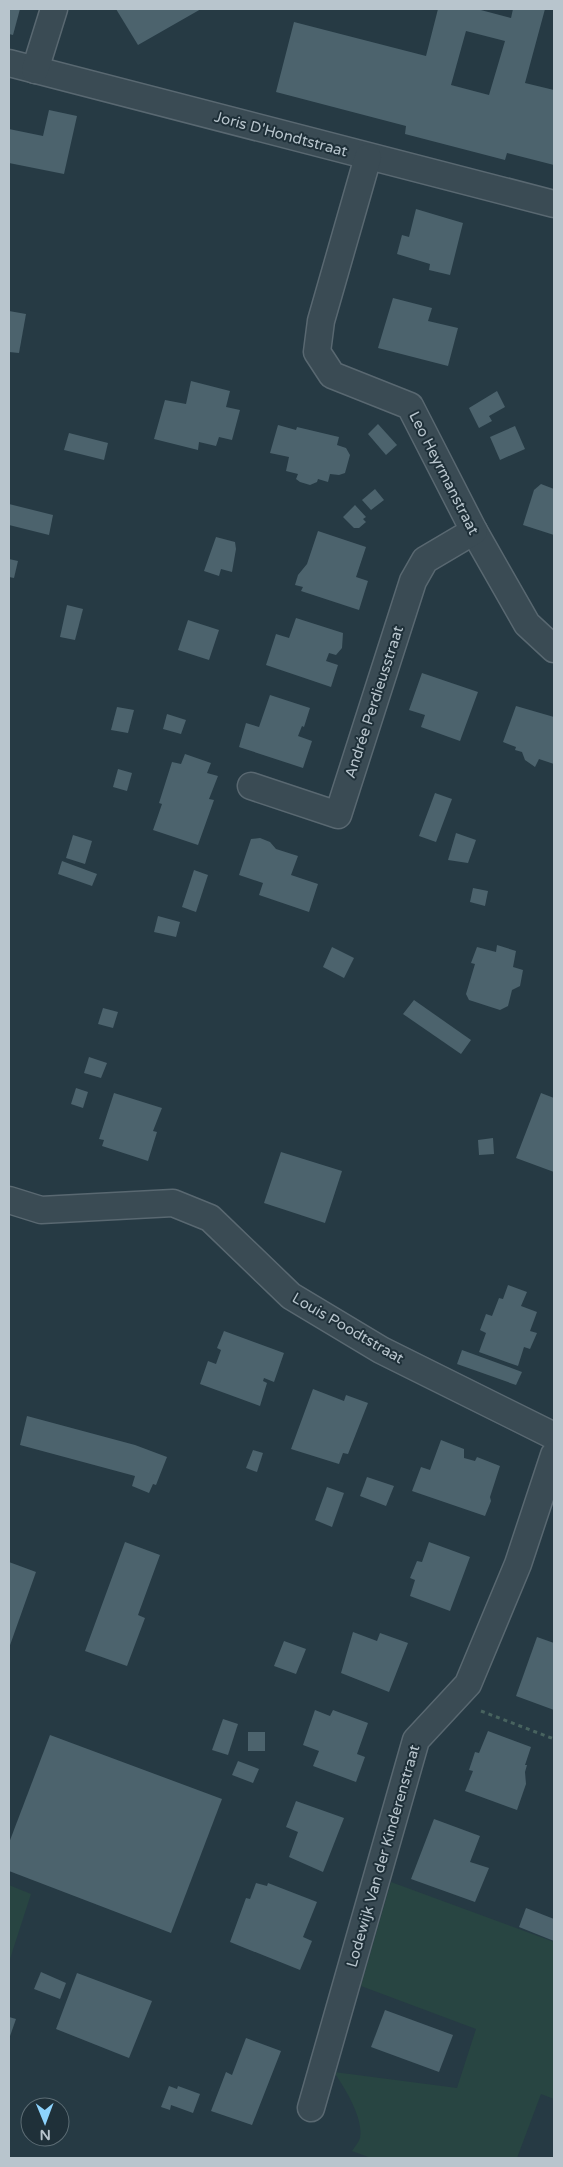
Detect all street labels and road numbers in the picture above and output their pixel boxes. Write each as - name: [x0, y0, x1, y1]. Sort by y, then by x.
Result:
- street label: Joris D'Hondtstraat: [213, 108, 350, 160]
- street label: Leo Heyrmanstraat: [405, 408, 483, 538]
- street label: Andrée Perdieusstraat: [341, 623, 407, 780]
- street label: Louis Poodtstraat: [289, 1289, 407, 1367]
- street label: Lodewijk Van der Kinderenstraat: [343, 1742, 424, 1969]

